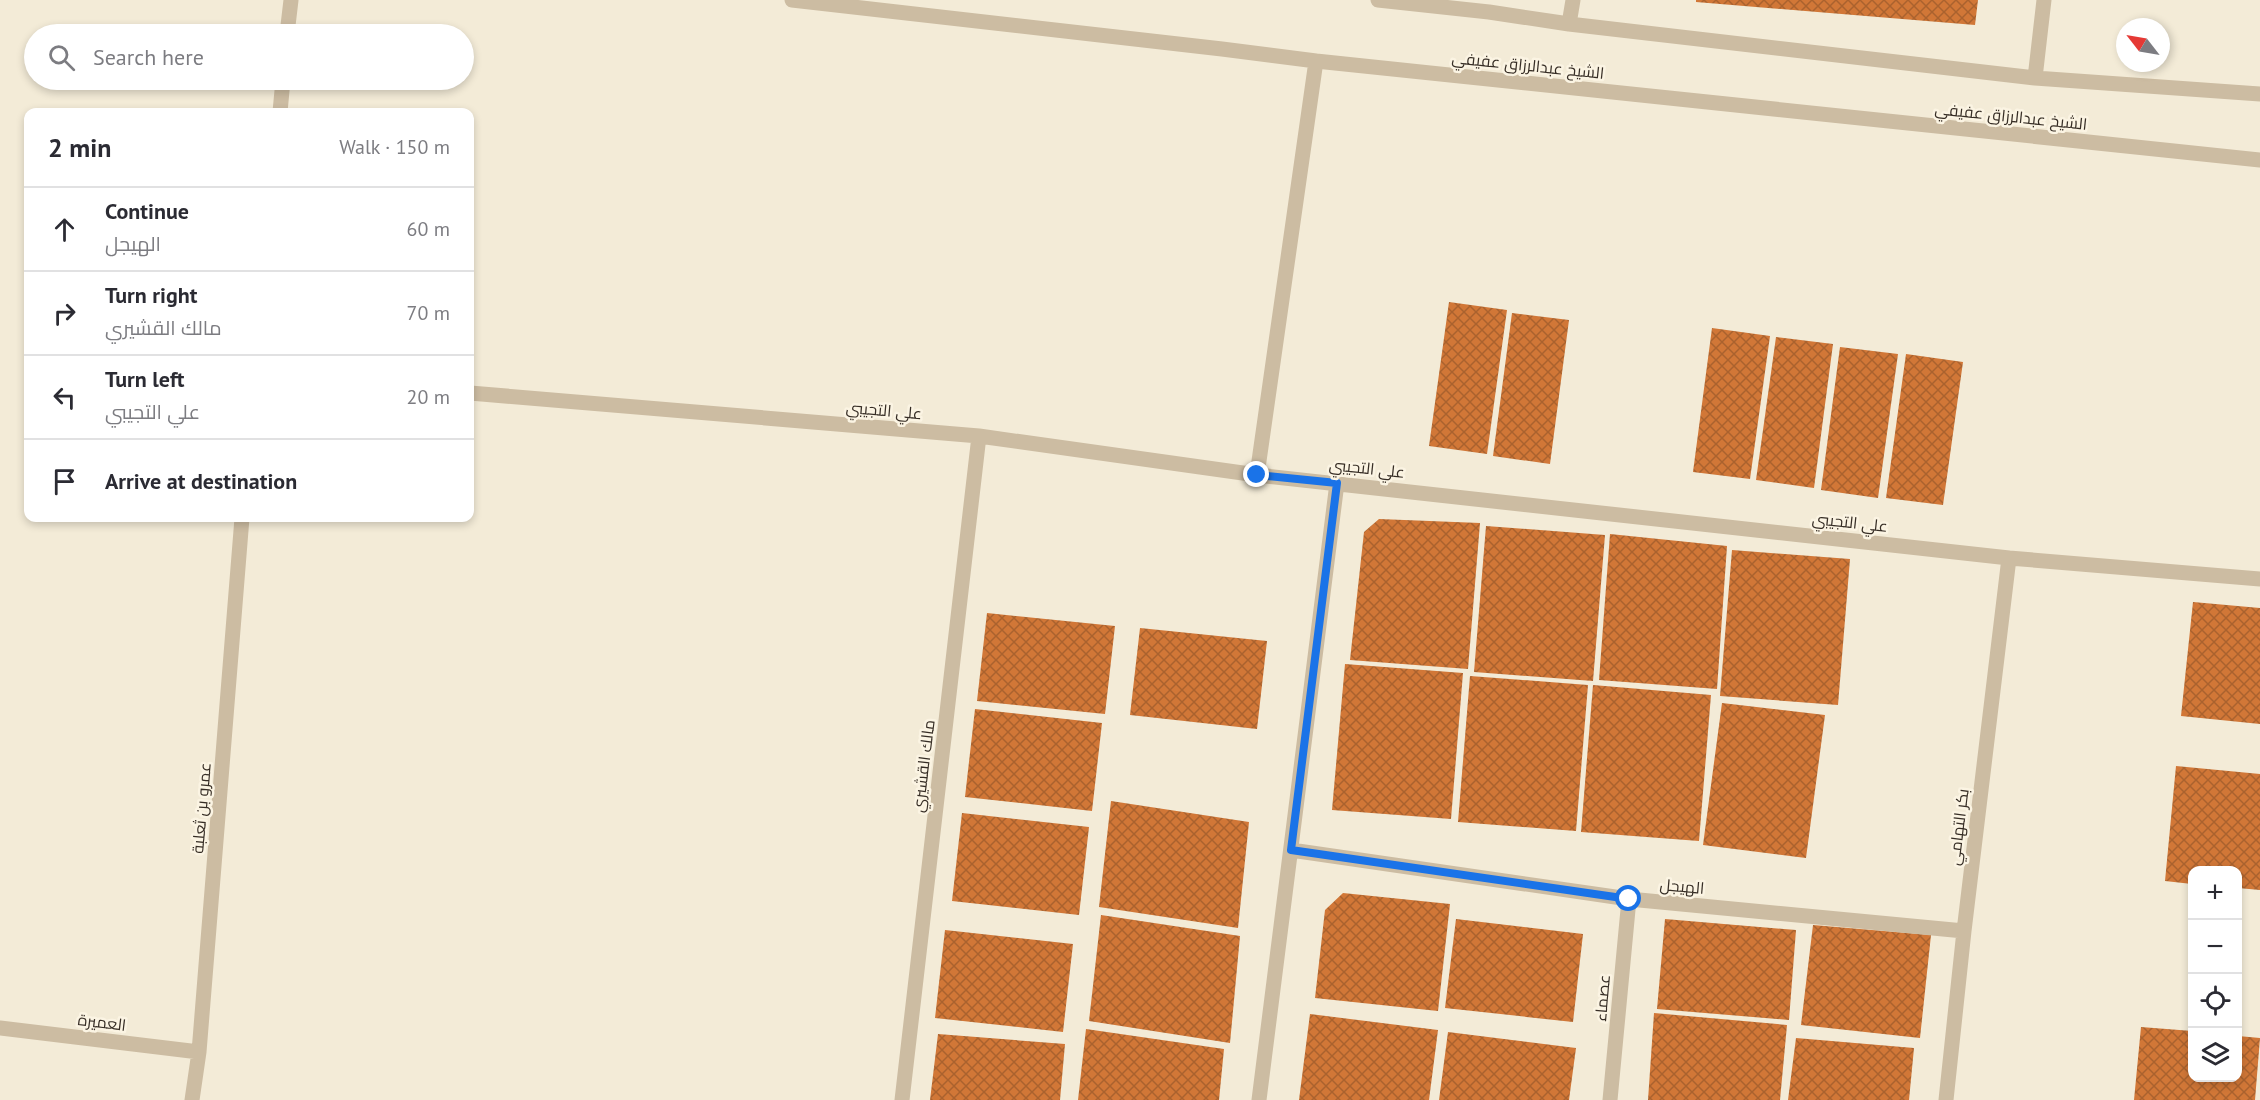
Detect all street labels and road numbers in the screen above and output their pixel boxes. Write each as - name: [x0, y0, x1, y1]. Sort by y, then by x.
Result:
- street label: الشيخ عبدالرزاق عفيفي: [1450, 47, 1605, 87]
- street label: الشيخ عبدالرزاق عفيفي: [1933, 98, 2088, 138]
- street label: علي التجيبي: [845, 397, 923, 427]
- street label: علي التجيبي: [1328, 454, 1406, 486]
- street label: علي التجيبي: [1811, 508, 1889, 540]
- street label: مالك القشيري: [907, 718, 943, 814]
- street label: عمرو بن ثعلبة: [187, 762, 216, 854]
- street label: بكر التهامي: [1943, 788, 1977, 867]
- street label: الهيجل: [1659, 874, 1705, 899]
- street label: عصماء: [1590, 974, 1614, 1022]
- street label: العميرة: [77, 1009, 127, 1035]

